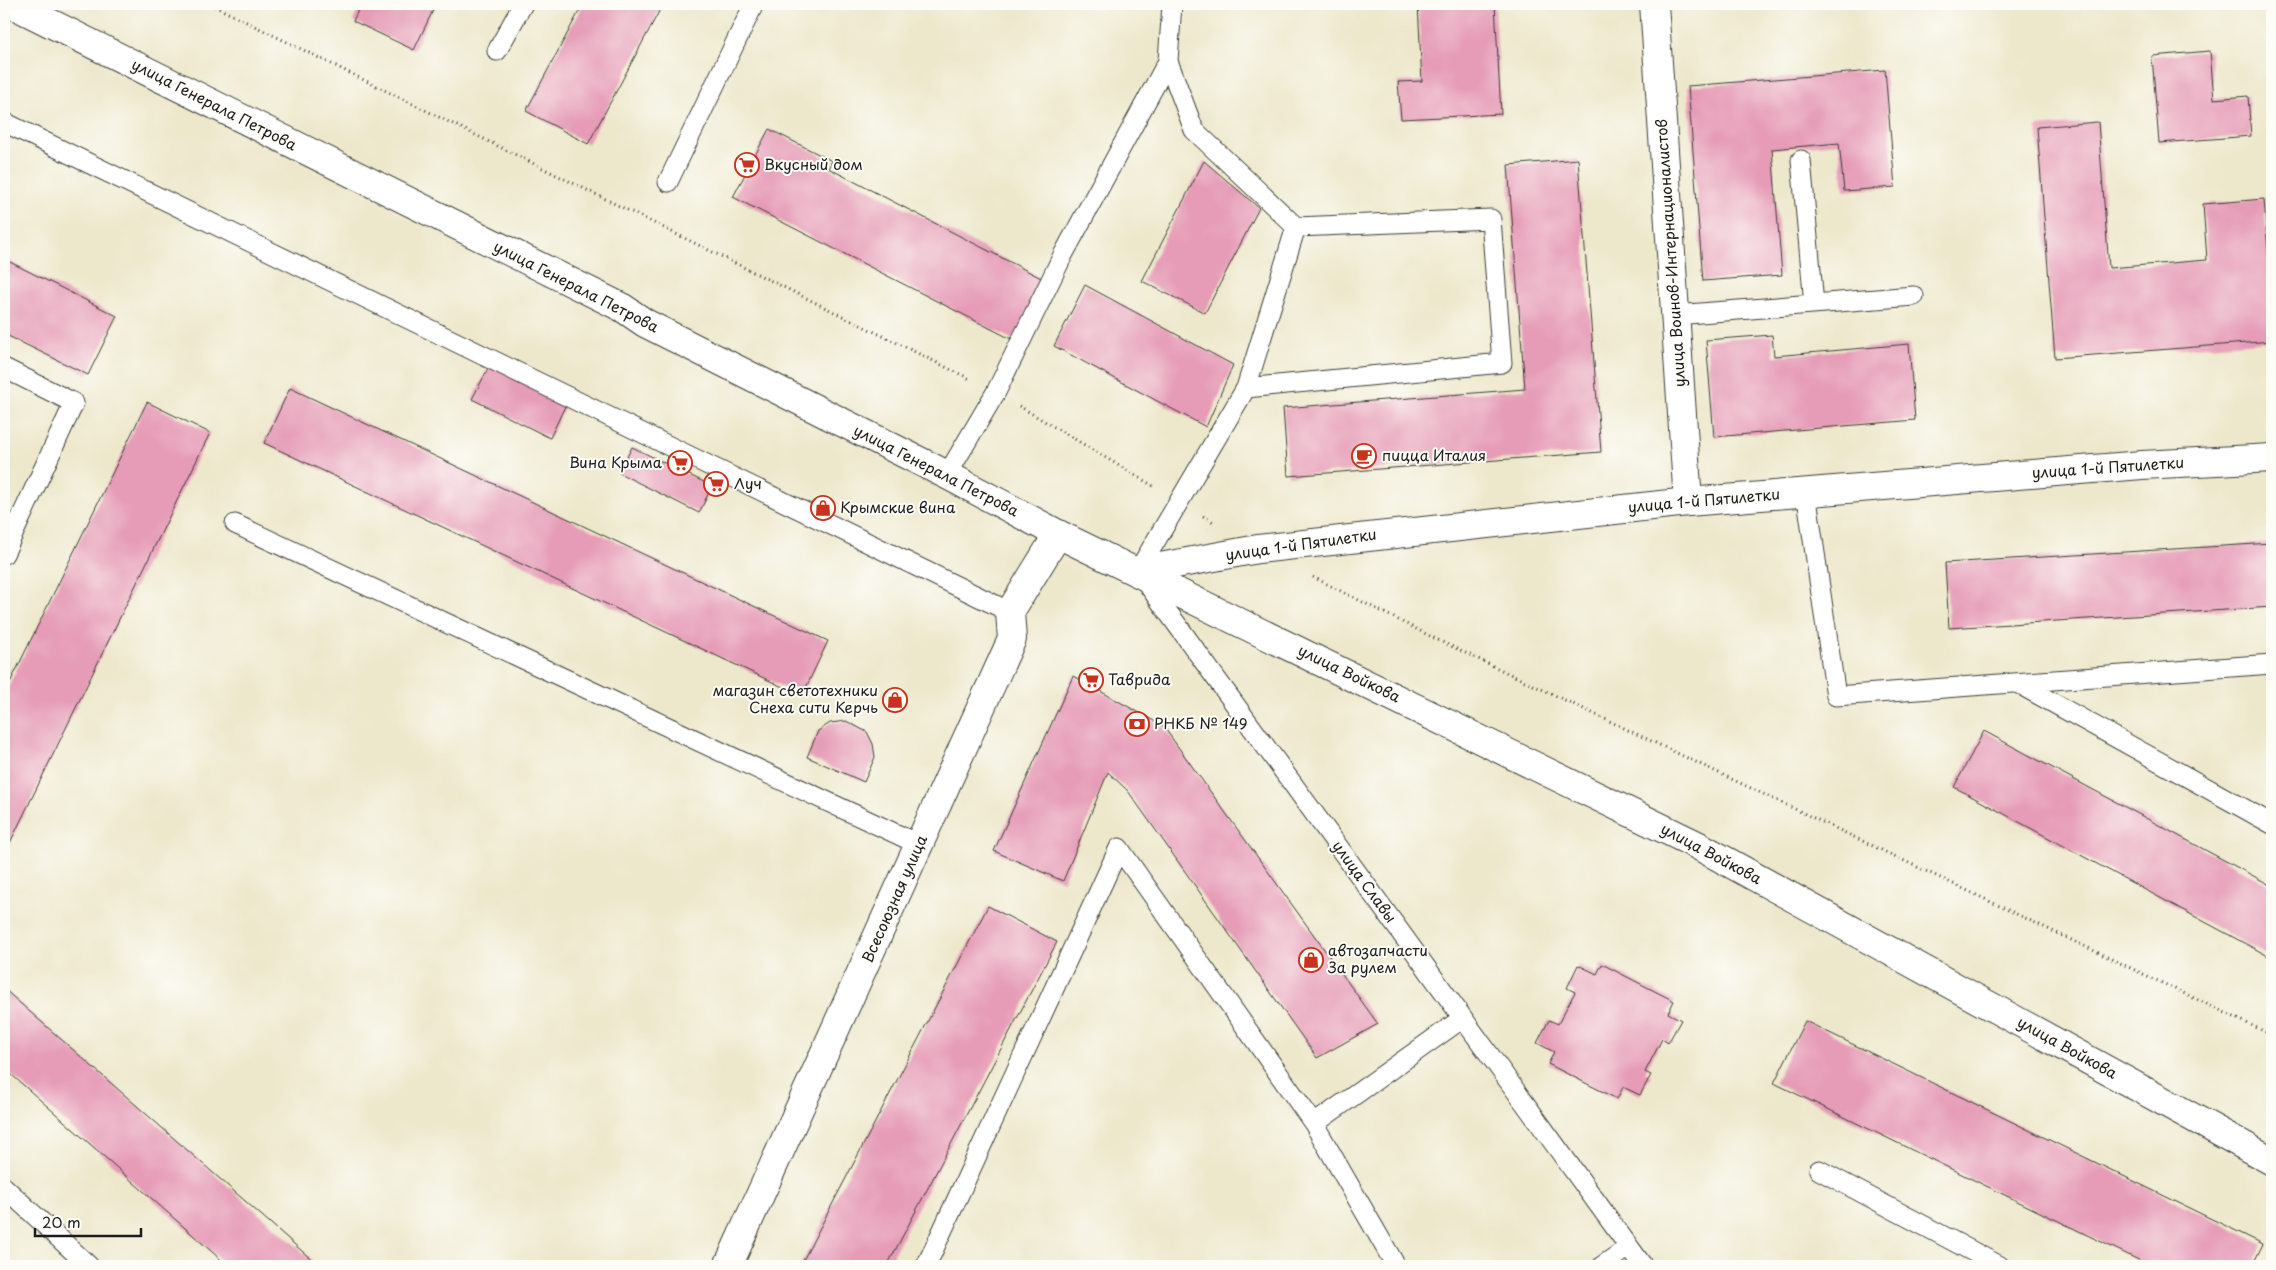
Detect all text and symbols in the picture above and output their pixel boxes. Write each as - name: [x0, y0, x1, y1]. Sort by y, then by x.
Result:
- street label: улица Генерала Петрова: [128, 52, 302, 156]
- street label: улица Воинов-Интернационалистов: [1649, 118, 1690, 388]
- supermarket icon: Вкусный дом: [734, 152, 760, 178]
- place label: Вкусный дом: [764, 152, 863, 175]
- street label: улица Генерала Петрова: [490, 234, 664, 338]
- street label: улица Генерала Петрова: [850, 418, 1024, 522]
- cafe icon: пицца Италия: [1351, 443, 1377, 469]
- place label: пицца Италия: [1382, 443, 1486, 466]
- place label: Вина Крыма: [569, 450, 663, 473]
- supermarket icon: Вина Крыма: [667, 450, 693, 476]
- street label: улица 1-й Пятилетки: [2031, 450, 2185, 483]
- supermarket icon: Луч: [703, 471, 729, 497]
- place label: Луч: [734, 471, 762, 494]
- street label: улица 1-й Пятилетки: [1627, 481, 1781, 518]
- shop icon: Крымские вина: [810, 495, 836, 521]
- place label: Крымские вина: [840, 495, 956, 518]
- street label: улица 1-й Пятилетки: [1224, 522, 1378, 566]
- street label: улица Войкова: [1295, 638, 1405, 708]
- supermarket icon: Таврида: [1078, 667, 1104, 693]
- place label: Таврида: [1108, 667, 1171, 690]
- place label: магазин светотехники Снеха сити Керчь: [713, 678, 878, 718]
- shop icon: магазин светотехники Снеха сити Керчь: [882, 687, 908, 713]
- bank icon: РНКБ № 149: [1124, 711, 1150, 737]
- place label: РНКБ № 149: [1154, 711, 1248, 734]
- street label: улица Войкова: [1657, 816, 1767, 889]
- street label: Всесоюзная улица: [855, 830, 932, 966]
- street label: улица Славы: [1328, 835, 1403, 927]
- place label: автозапчасти За рулем: [1327, 938, 1428, 978]
- shop icon: автозапчасти За рулем: [1298, 947, 1324, 973]
- street label: улица Войкова: [2013, 1010, 2123, 1084]
- scale bar: [35, 1205, 141, 1237]
- text: 20 m: [42, 1210, 81, 1233]

